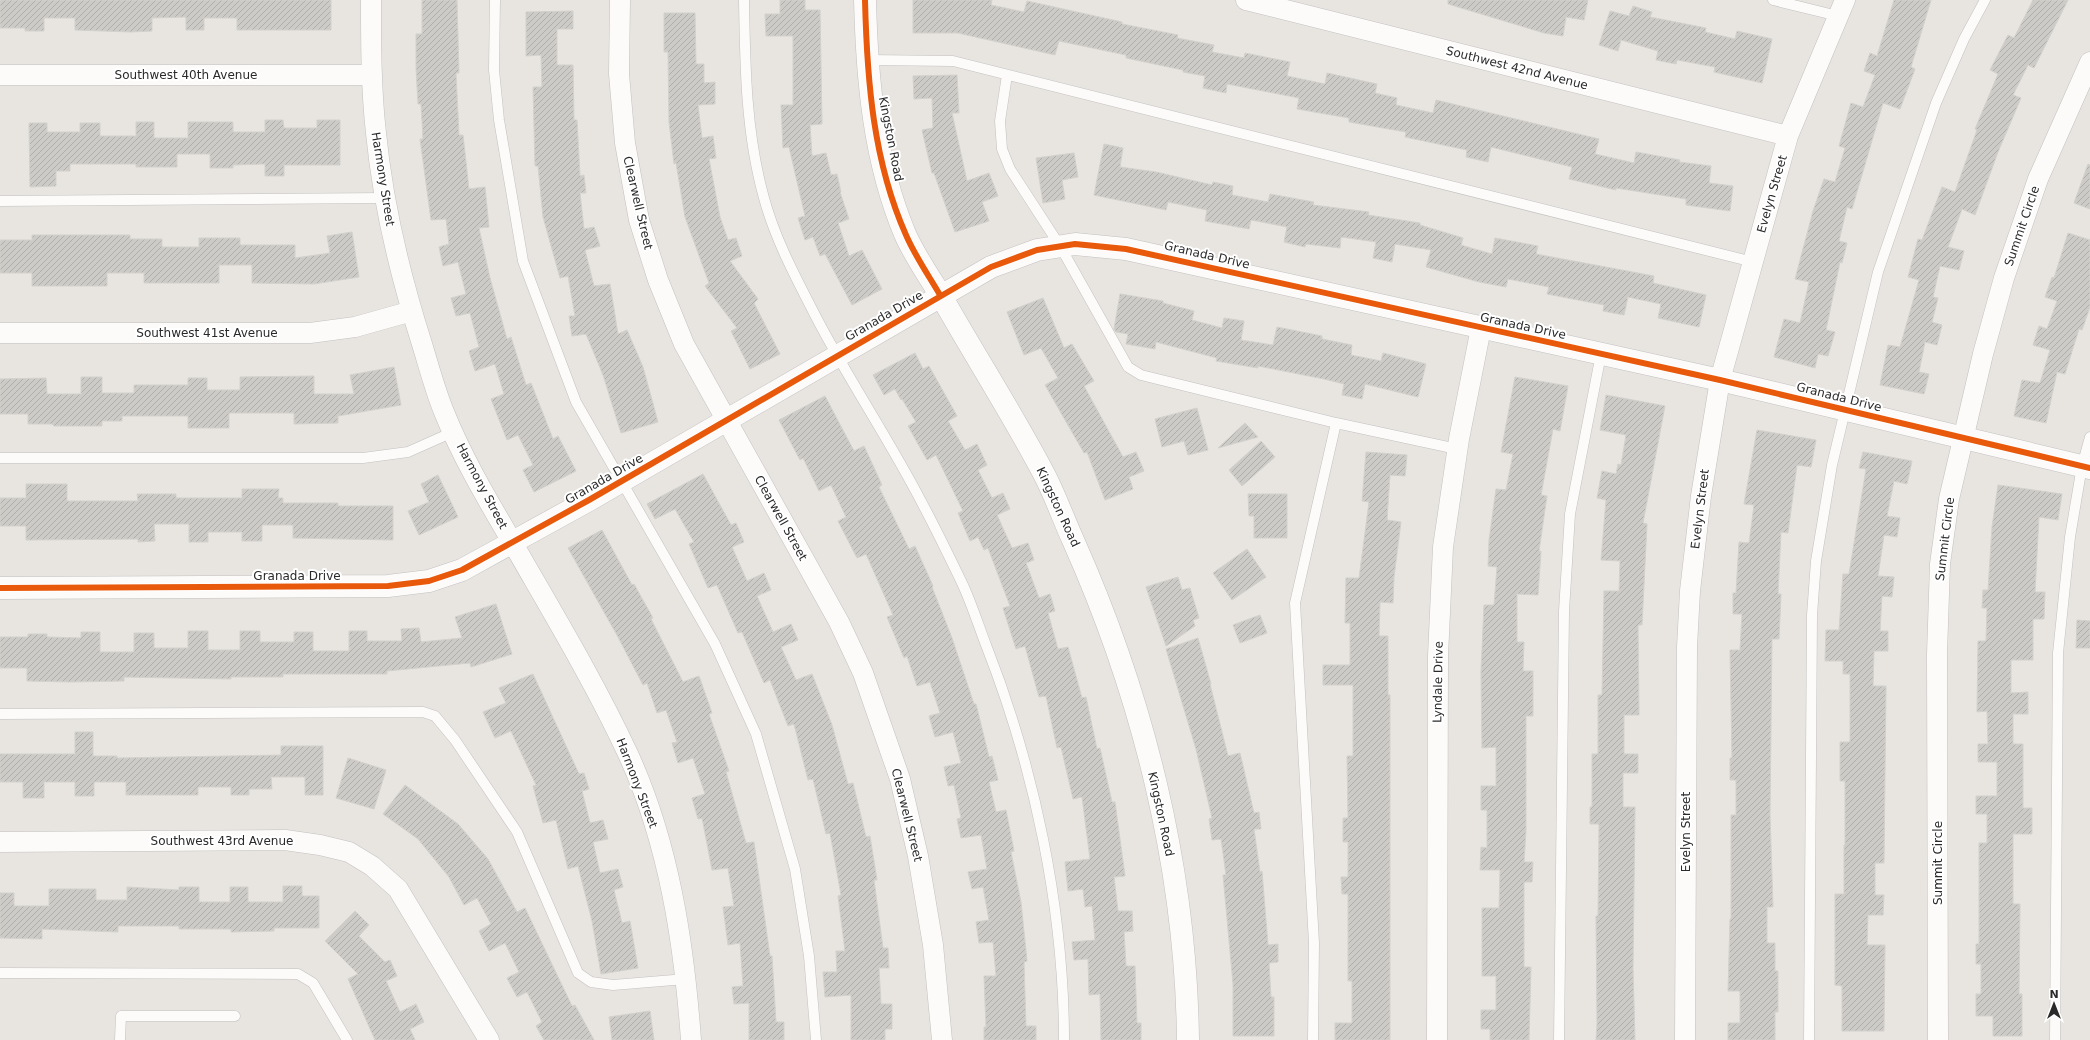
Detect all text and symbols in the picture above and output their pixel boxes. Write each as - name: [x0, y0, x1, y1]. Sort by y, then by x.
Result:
- street label: Southwest 42nd Avenue: [1445, 44, 1589, 92]
- street label: Southwest 40th Avenue: [115, 68, 257, 82]
- street label: Kingston Road: [876, 95, 906, 183]
- street label: Harmony Street: [369, 131, 397, 227]
- street label: Evelyn Street: [1754, 153, 1790, 235]
- street label: Clearwell Street: [620, 155, 656, 251]
- street label: Summit Circle: [2002, 184, 2042, 268]
- street label: Granada Drive: [1163, 238, 1251, 272]
- street label: Granada Drive: [843, 288, 925, 344]
- street label: Granada Drive: [1479, 310, 1567, 342]
- street label: Southwest 41st Avenue: [136, 326, 278, 340]
- street label: Granada Drive: [1795, 380, 1883, 414]
- street label: Harmony Street: [453, 441, 511, 532]
- street label: Granada Drive: [563, 451, 645, 507]
- street label: Kingston Road: [1033, 465, 1083, 549]
- street label: Evelyn Street: [1688, 468, 1712, 550]
- street label: Clearwell Street: [752, 473, 810, 563]
- street label: Summit Circle: [1933, 496, 1957, 582]
- street label: Granada Drive: [253, 569, 341, 583]
- street label: Lyndale Drive: [1430, 641, 1446, 723]
- street label: Harmony Street: [613, 736, 661, 830]
- street label: Clearwell Street: [889, 767, 925, 863]
- street label: Kingston Road: [1145, 770, 1177, 858]
- street label: Evelyn Street: [1679, 792, 1693, 872]
- street label: Summit Circle: [1931, 821, 1945, 905]
- street label: Southwest 43rd Avenue: [151, 834, 293, 848]
- north arrow: [2034, 984, 2074, 1024]
- text: N: [2049, 988, 2059, 1001]

